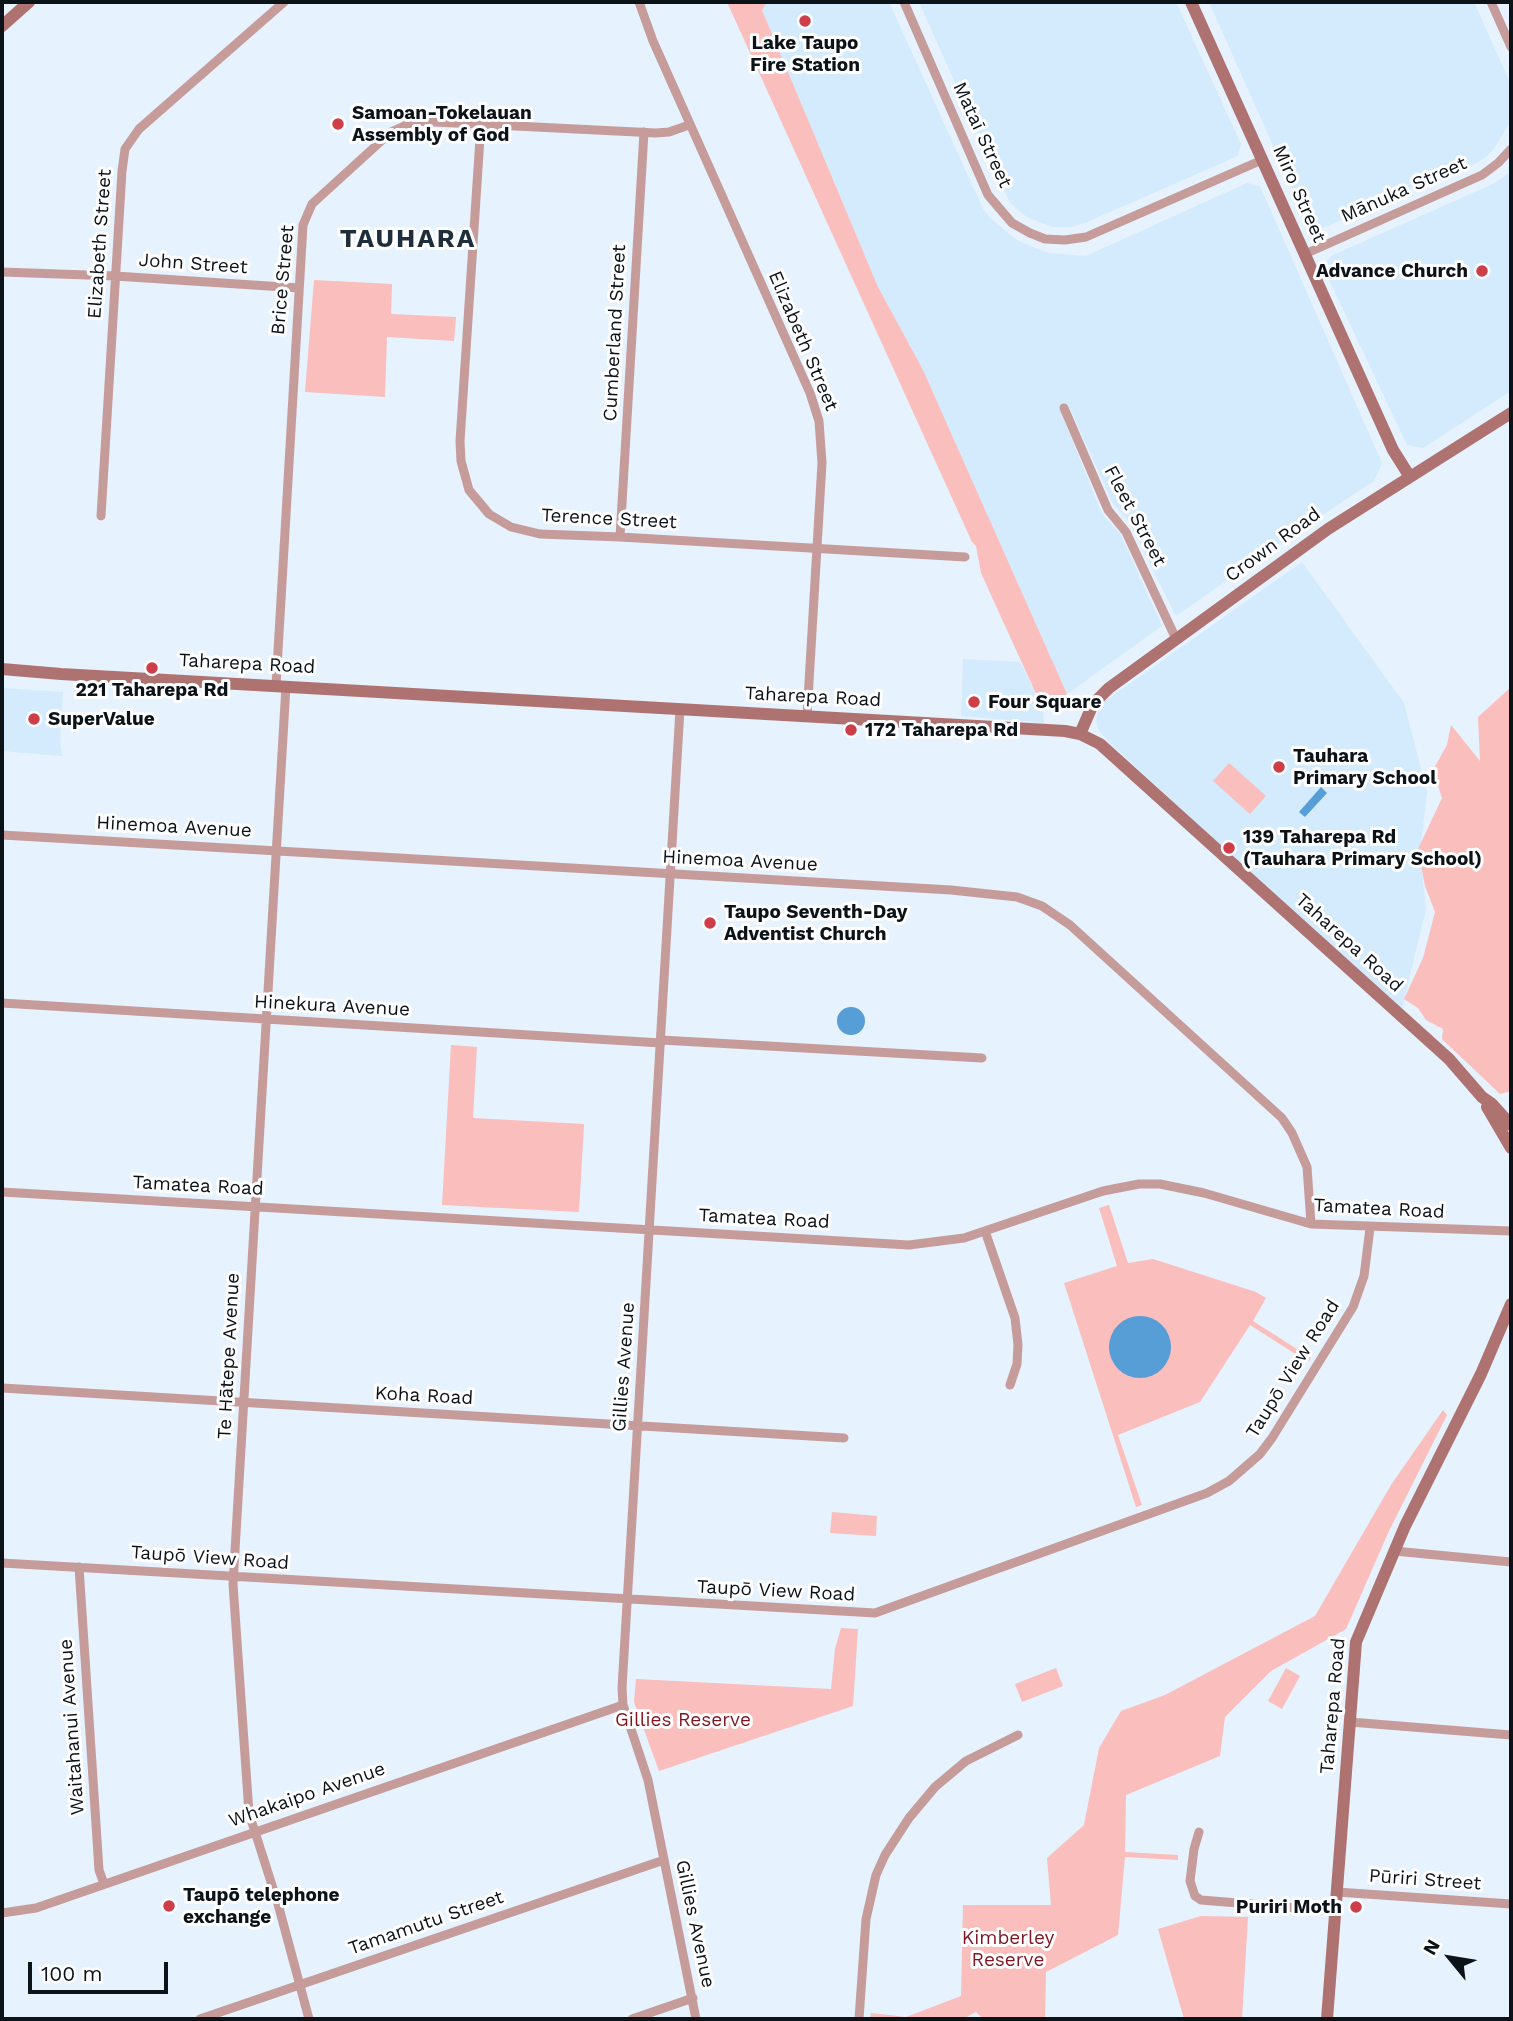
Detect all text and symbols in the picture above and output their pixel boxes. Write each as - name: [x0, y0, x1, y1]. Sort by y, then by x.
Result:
- marker: Lake Taupo Fire Station: [797, 13, 813, 29]
- place label: Lake Taupo Fire Station: [750, 32, 860, 76]
- street label: Mataī Street: [948, 79, 1016, 191]
- place label: Samoan-Tokelauan Assembly of God: [352, 102, 532, 146]
- marker: Samoan-Tokelauan Assembly of God: [330, 116, 346, 132]
- street label: Miro Street: [1267, 142, 1331, 246]
- street label: Mānuka Street: [1338, 152, 1470, 228]
- street label: Elizabeth Street: [83, 168, 117, 320]
- district label: TAUHARA: [341, 223, 475, 255]
- street label: Brice Street: [267, 224, 299, 336]
- street label: Cumberland Street: [599, 244, 631, 422]
- street label: John Street: [138, 249, 248, 279]
- place label: Advance Church: [1316, 260, 1468, 282]
- marker: Advance Church: [1474, 263, 1490, 279]
- street label: Elizabeth Street: [763, 268, 843, 414]
- street label: Fleet Street: [1099, 462, 1171, 570]
- street label: Crown Road: [1221, 503, 1325, 587]
- street label: Terence Street: [541, 504, 677, 534]
- street label: Taharepa Road: [178, 649, 316, 679]
- marker: 221 Taharepa Rd: [144, 660, 160, 676]
- place label: 221 Taharepa Rd: [76, 679, 228, 701]
- street label: Taharepa Road: [744, 682, 882, 712]
- place label: Four Square: [988, 691, 1101, 713]
- marker: Four Square: [966, 694, 982, 710]
- place label: SuperValue: [48, 708, 155, 730]
- marker: SuperValue: [26, 711, 42, 727]
- place label: 172 Taharepa Rd: [865, 719, 1018, 741]
- marker: 172 Taharepa Rd: [843, 722, 859, 738]
- place label: Tauhara Primary School: [1293, 745, 1436, 789]
- marker: Tauhara Primary School: [1271, 759, 1287, 775]
- street label: Hinemoa Avenue: [96, 812, 252, 842]
- place label: 139 Taharepa Rd (Tauhara Primary School): [1243, 826, 1482, 870]
- marker: 139 Taharepa Rd (Tauhara Primary School): [1221, 840, 1237, 856]
- street label: Hinemoa Avenue: [662, 846, 818, 876]
- street label: Taharepa Road: [1291, 889, 1407, 997]
- place label: Taupo Seventh-Day Adventist Church: [724, 901, 907, 945]
- marker: Taupo Seventh-Day Adventist Church: [702, 915, 718, 931]
- street label: Hinekura Avenue: [253, 991, 411, 1021]
- street label: Tamatea Road: [132, 1171, 264, 1201]
- street label: Tamatea Road: [1313, 1194, 1445, 1224]
- street label: Tamatea Road: [698, 1204, 830, 1234]
- street label: Te Hātepe Avenue: [213, 1272, 245, 1440]
- street label: Taupō View Road: [1241, 1296, 1345, 1442]
- street label: Gillies Avenue: [608, 1301, 640, 1433]
- street label: Koha Road: [374, 1382, 474, 1410]
- street label: Taupō View Road: [130, 1541, 290, 1575]
- street label: Taupō View Road: [696, 1575, 856, 1607]
- street label: Taharepa Road: [1316, 1637, 1350, 1775]
- street label: Waitahanui Avenue: [54, 1638, 90, 1816]
- park label: Gillies Reserve: [615, 1709, 751, 1731]
- street label: Whakaipo Avenue: [226, 1757, 388, 1833]
- street label: Gillies Avenue: [670, 1858, 720, 1990]
- street label: Pūriri Street: [1368, 1865, 1482, 1895]
- place label: Taupō telephone exchange: [183, 1884, 340, 1928]
- street label: Tamamutu Street: [346, 1886, 506, 1960]
- place label: Puriri Moth: [1236, 1896, 1342, 1918]
- marker: Taupō telephone exchange: [161, 1898, 177, 1914]
- marker: Puriri Moth: [1348, 1899, 1364, 1915]
- north arrow: [1415, 1923, 1485, 1993]
- park label: Kimberley Reserve: [962, 1927, 1054, 1971]
- text: N: [1418, 1935, 1445, 1959]
- scale bar: [32, 1948, 172, 1992]
- text: 100 m: [41, 1961, 103, 1986]

